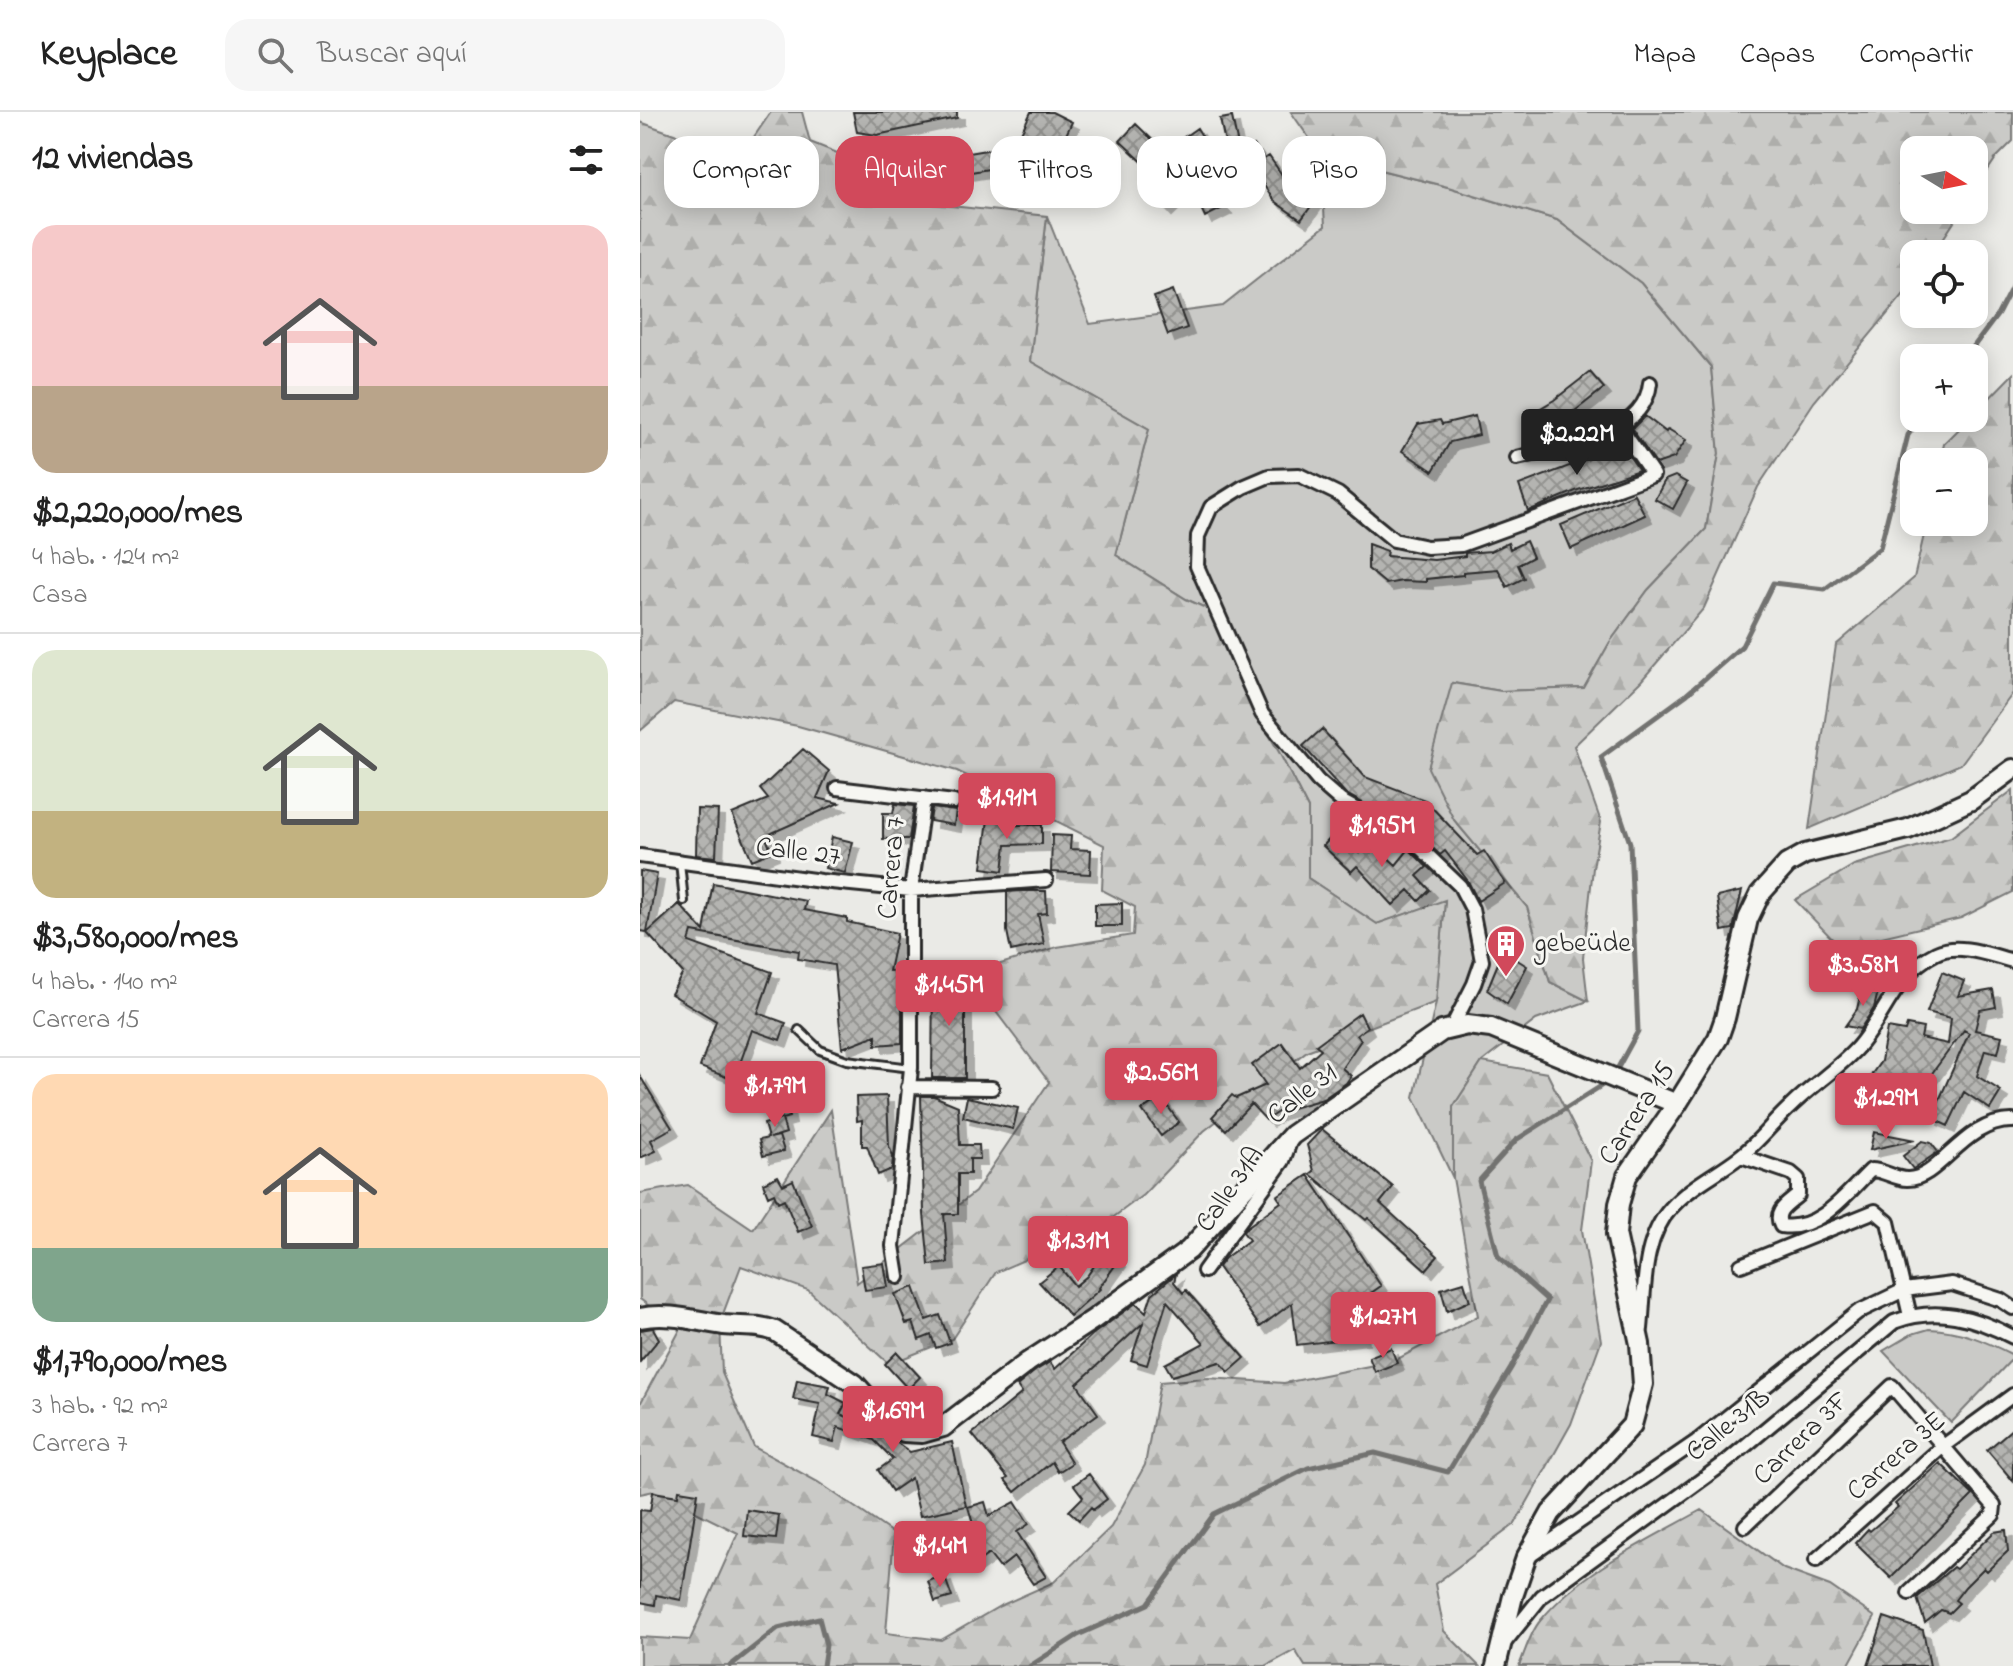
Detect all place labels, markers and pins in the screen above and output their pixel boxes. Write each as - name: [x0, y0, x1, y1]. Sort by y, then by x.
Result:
- pin: $2.22M: [1512, 409, 1642, 477]
- pin: $1.91M: [942, 773, 1072, 841]
- pin: $1.95M: [1317, 801, 1447, 869]
- building icon: gebeüde: [1485, 923, 1527, 978]
- place label: gebeüde: [1533, 924, 1631, 965]
- pin: $3.58M: [1798, 940, 1928, 1008]
- pin: $1.45M: [884, 960, 1014, 1028]
- pin: $2.56M: [1096, 1048, 1226, 1116]
- pin: $1.79M: [710, 1061, 840, 1129]
- pin: $1.29M: [1821, 1073, 1951, 1141]
- pin: $1.31M: [1013, 1216, 1143, 1284]
- pin: $1.27M: [1318, 1292, 1448, 1360]
- pin: $1.69M: [828, 1386, 958, 1454]
- pin: $1.4M: [884, 1521, 996, 1589]

